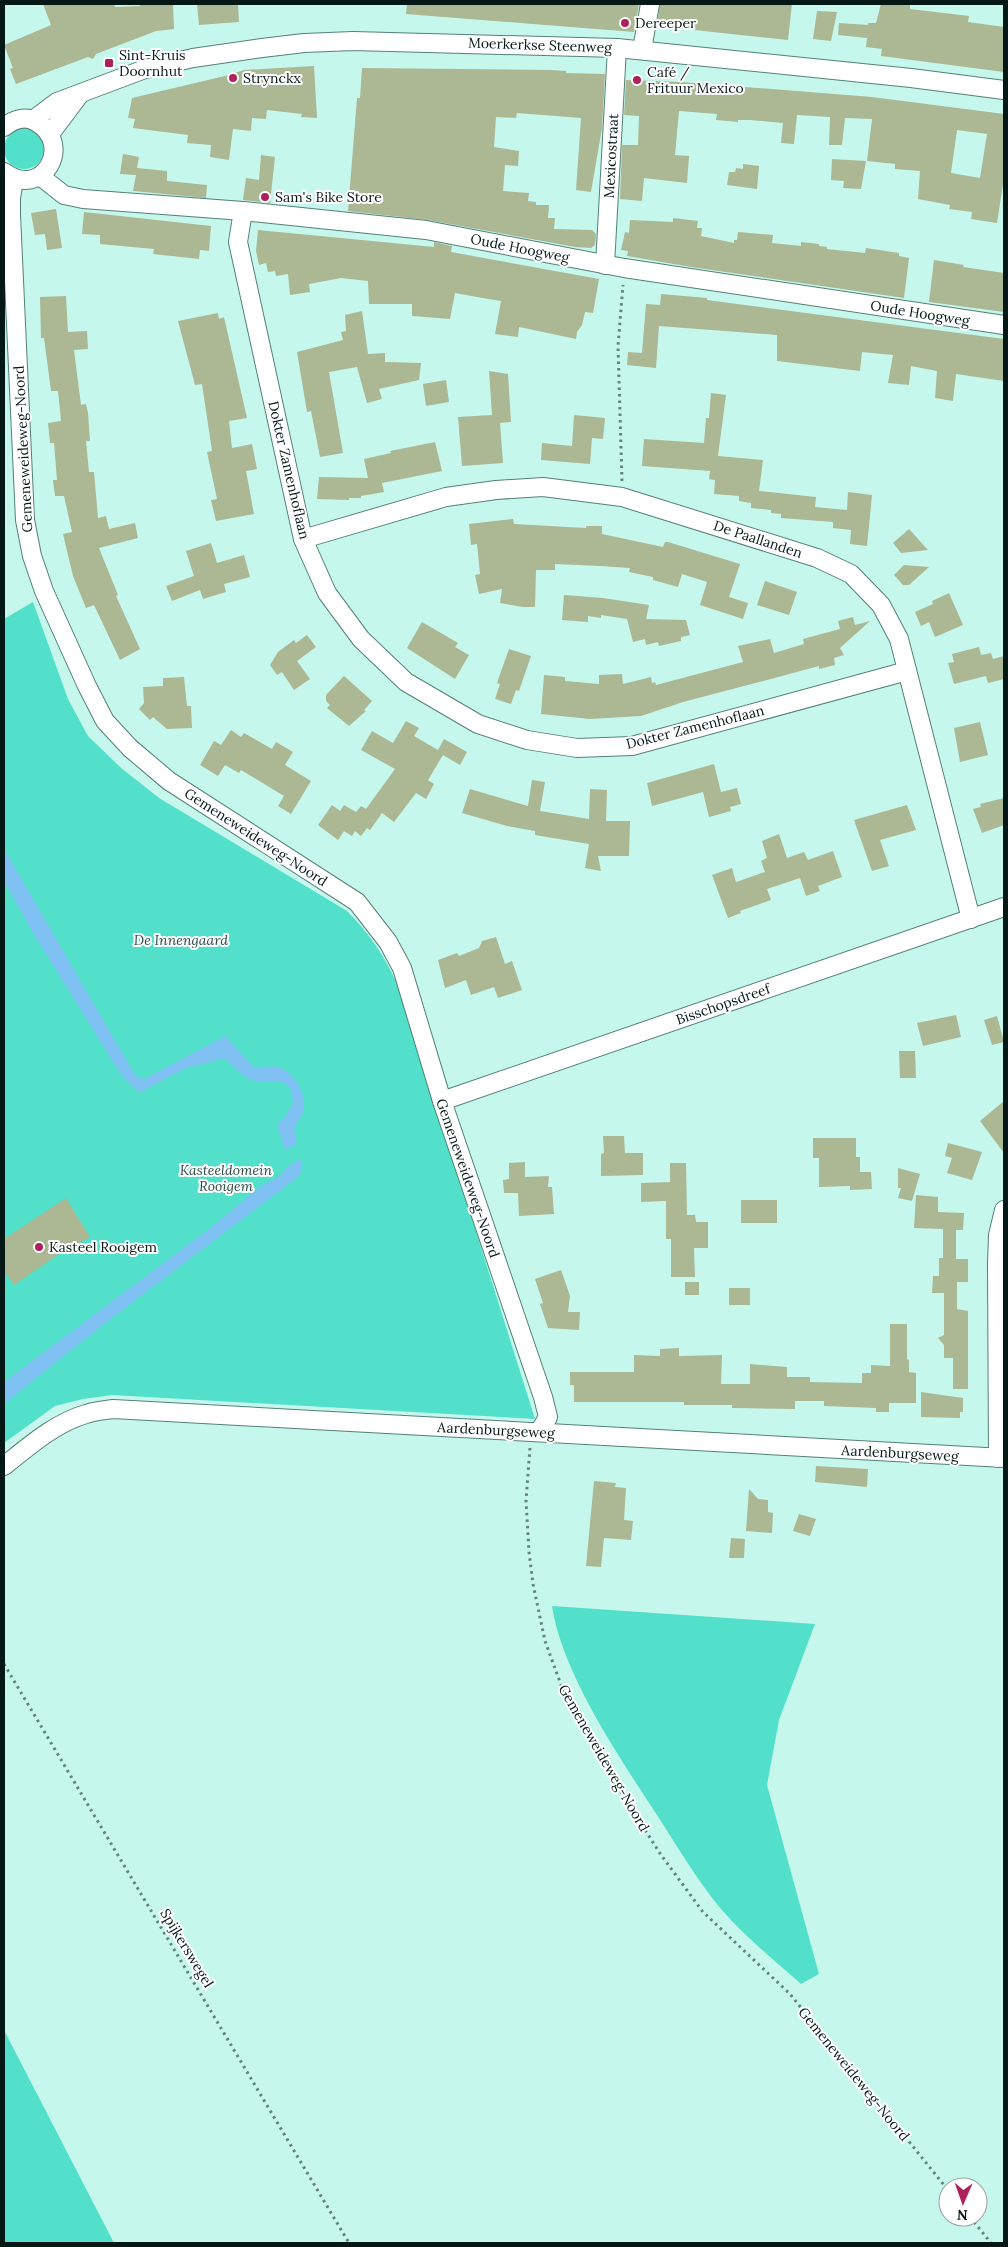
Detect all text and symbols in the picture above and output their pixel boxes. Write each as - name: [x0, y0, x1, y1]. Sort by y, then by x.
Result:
- place label: Dereeper: [635, 14, 696, 32]
- marker: Dereeper: [619, 17, 631, 29]
- street label: Moerkerkse Steenweg: [468, 33, 612, 57]
- place label: Sint-Kruis Doornhut: [119, 46, 186, 80]
- marker: Sint-Kruis Doornhut: [103, 57, 115, 69]
- place label: Café / Frituur Mexico: [647, 63, 744, 97]
- place label: Strynckx: [243, 69, 301, 87]
- marker: Strynckx: [227, 72, 239, 84]
- marker: Café / Frituur Mexico: [631, 74, 643, 86]
- street label: Mexicostraat: [600, 113, 622, 199]
- place label: Sam's Bike Store: [275, 188, 382, 206]
- marker: Sam's Bike Store: [259, 191, 271, 203]
- street label: Oude Hoogweg: [469, 230, 571, 266]
- street label: Oude Hoogweg: [869, 296, 971, 330]
- street label: Gemeneweideweg-Noord: [10, 365, 36, 533]
- street label: Dokter Zamenhoflaan: [264, 399, 314, 542]
- street label: De Paallanden: [711, 516, 805, 562]
- street label: Dokter Zamenhoflaan: [624, 701, 766, 753]
- street label: Gemeneweideweg-Noord: [181, 784, 331, 890]
- park label: De Innengaard: [134, 931, 228, 949]
- street label: Bisschopsdreef: [673, 979, 774, 1029]
- street label: Gemeneweideweg-Noord: [432, 1096, 504, 1260]
- park label: Kasteeldomein Rooigem: [180, 1161, 273, 1195]
- place label: Kasteel Rooigem: [49, 1238, 158, 1256]
- marker: Kasteel Rooigem: [33, 1241, 45, 1253]
- street label: Aardenburgseweg: [436, 1418, 555, 1442]
- street label: Aardenburgseweg: [840, 1441, 959, 1465]
- street label: Gemeneweideweg-Noord: [554, 1681, 654, 1835]
- street label: Spijkerswegel: [156, 1905, 218, 1991]
- street label: Gemeneweideweg-Noord: [794, 2003, 914, 2145]
- north arrow: [938, 2177, 988, 2227]
- text: N: [957, 2206, 968, 2224]

